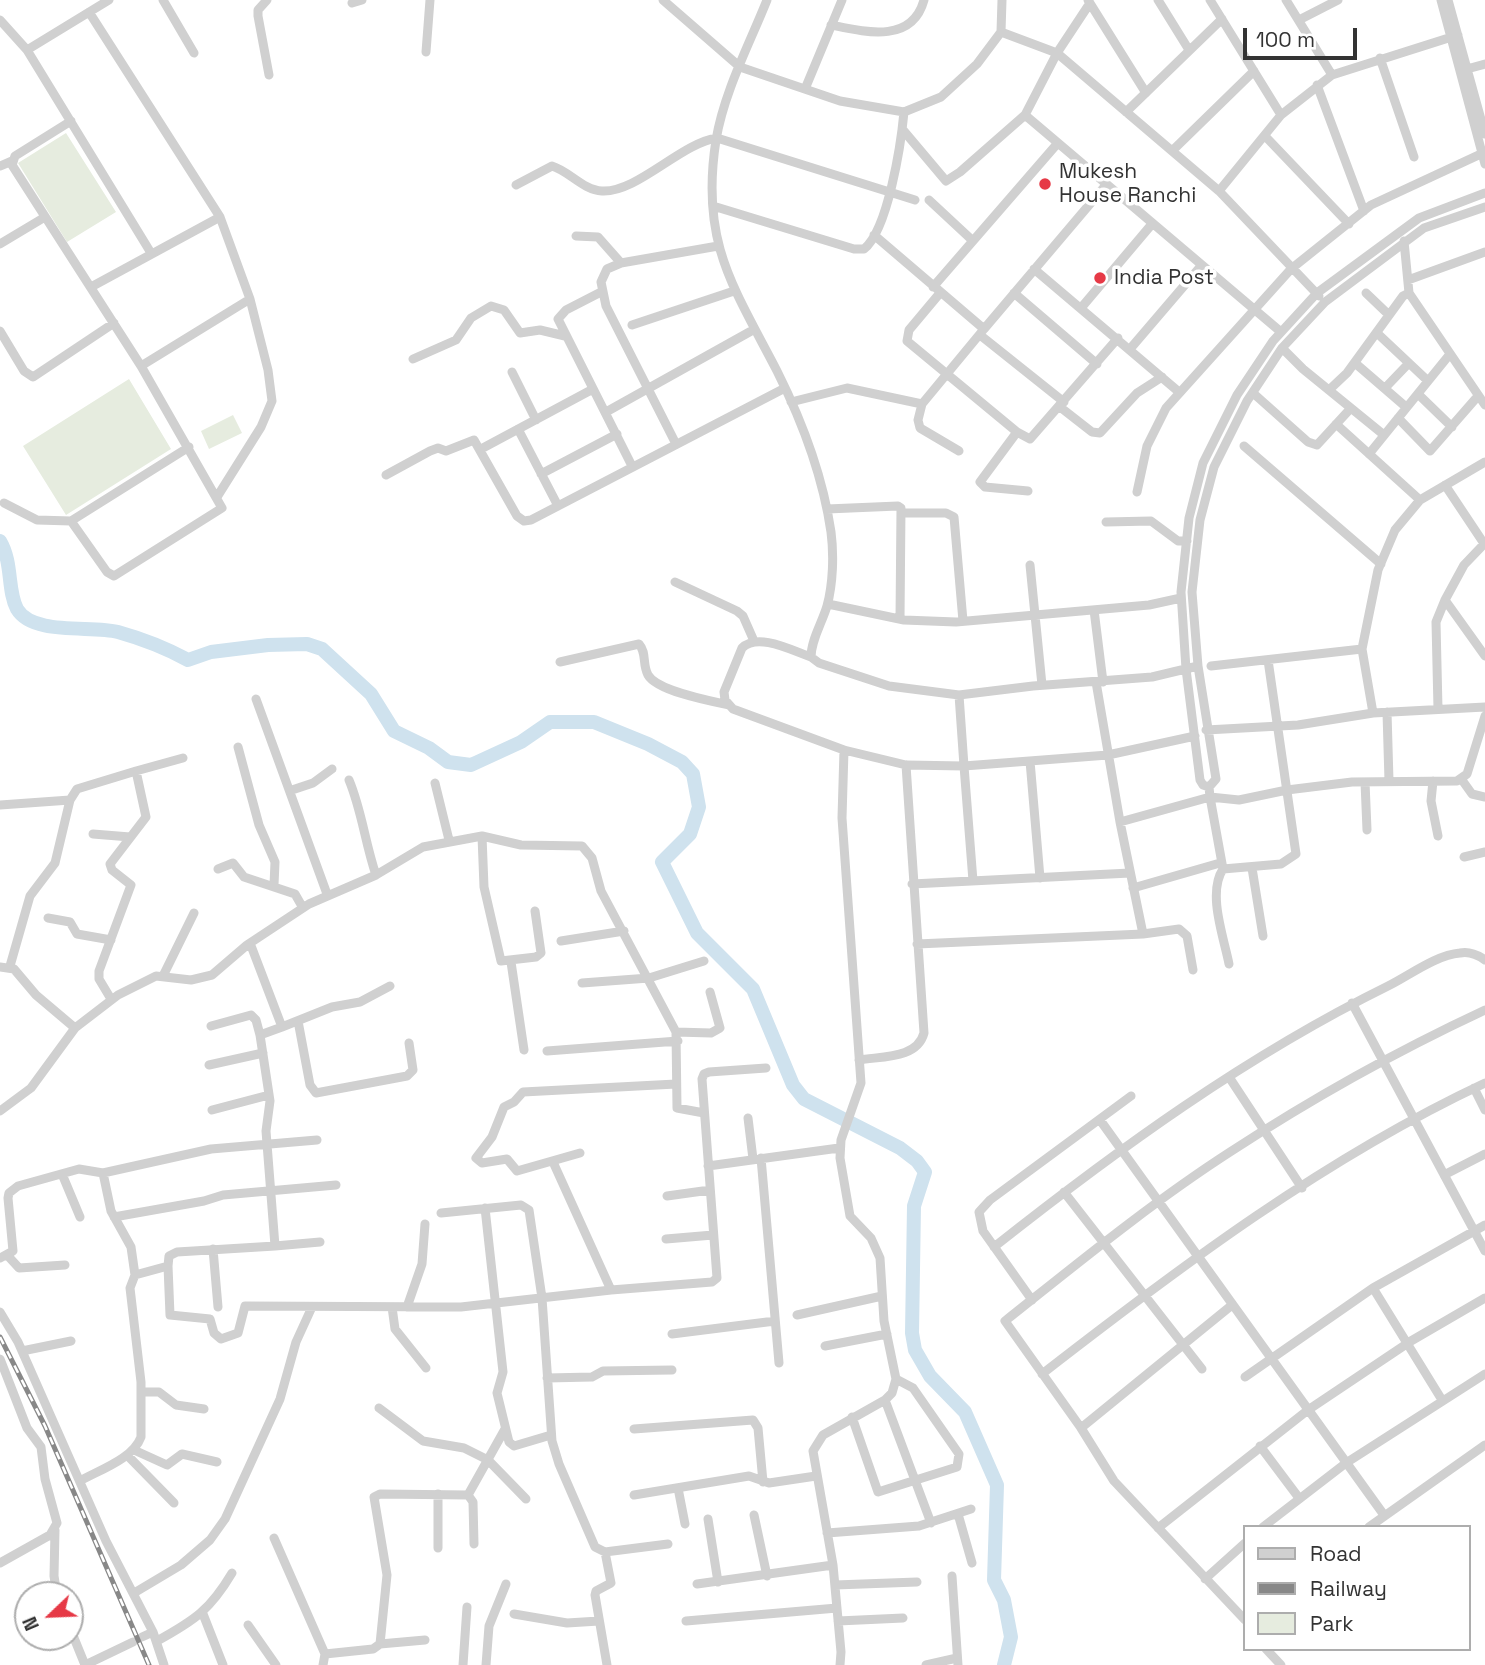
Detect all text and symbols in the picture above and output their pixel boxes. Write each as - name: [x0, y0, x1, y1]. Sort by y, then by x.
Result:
- scale bar: [1247, 14, 1361, 58]
- text: 100 m: [1256, 26, 1315, 53]
- place label: Mukesh House Ranchi: [1059, 159, 1196, 209]
- marker: Mukesh House Ranchi: [1037, 176, 1053, 192]
- place label: India Post: [1114, 265, 1214, 291]
- marker: India Post: [1092, 270, 1108, 286]
- legend: [1244, 1525, 1471, 1651]
- text: Road: [1310, 1540, 1362, 1567]
- text: Railway: [1310, 1575, 1387, 1602]
- north arrow: [14, 1581, 84, 1651]
- text: Park: [1310, 1610, 1354, 1637]
- text: N: [17, 1613, 45, 1634]

